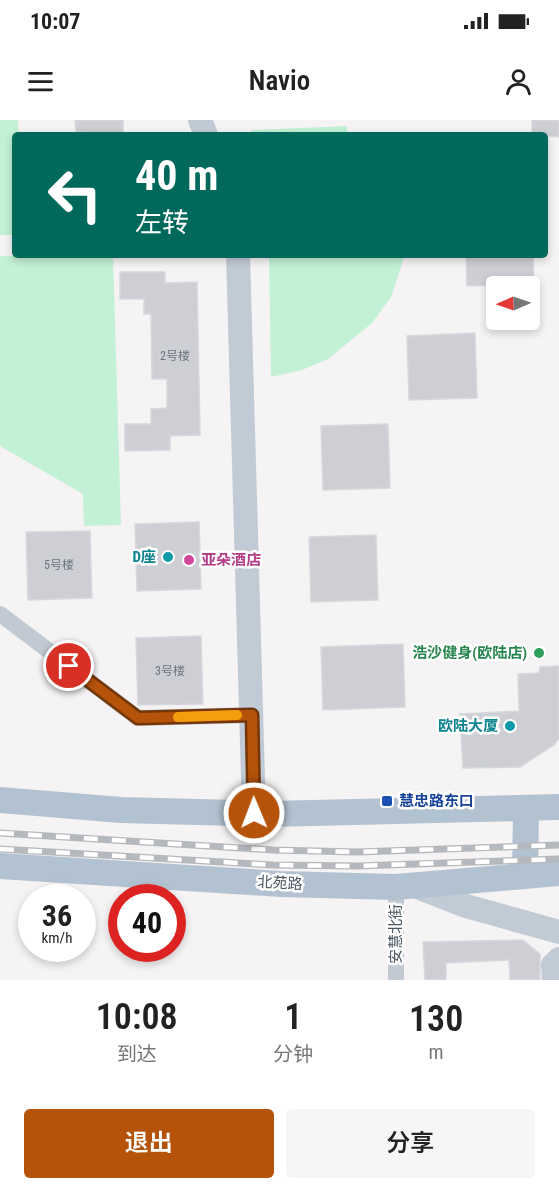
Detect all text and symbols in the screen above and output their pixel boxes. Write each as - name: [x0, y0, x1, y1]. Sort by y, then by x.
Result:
- text: 10:07: [30, 9, 81, 34]
- icon: menu: [24, 65, 57, 98]
- text: Navio: [249, 65, 310, 97]
- icon: person: [502, 65, 535, 98]
- text: 40 m: [135, 151, 218, 200]
- icon: left: [36, 156, 114, 234]
- text: 左转: [135, 207, 189, 239]
- north arrow: [486, 276, 540, 330]
- map controls: [486, 276, 540, 330]
- house number: 2号楼: [160, 349, 190, 363]
- place label: D座: [133, 548, 156, 566]
- marker: D座: [161, 550, 175, 564]
- place label: 亚朵酒店: [201, 551, 261, 569]
- marker: 亚朵酒店: [182, 553, 196, 567]
- house number: 5号楼: [44, 558, 74, 572]
- pin: [43, 640, 94, 691]
- place label: 浩沙健身(欧陆店): [412, 644, 527, 662]
- marker: 浩沙健身(欧陆店): [532, 646, 546, 660]
- icon: arrive: [52, 649, 85, 682]
- house number: 3号楼: [155, 664, 185, 678]
- place label: 欧陆大厦: [438, 717, 498, 735]
- marker: 欧陆大厦: [503, 719, 517, 733]
- position arrow: [222, 781, 286, 845]
- place label: 慧忠路东口: [399, 792, 474, 810]
- marker: 慧忠路东口: [380, 794, 394, 808]
- street label: 北苑路: [257, 873, 303, 893]
- speed limit sign: 40: [108, 884, 186, 962]
- text: 36: [42, 898, 72, 933]
- street label: 安慧北街: [387, 904, 405, 964]
- text: km/h: [42, 929, 72, 947]
- text: 10:08: [96, 996, 178, 1038]
- text: 1: [284, 996, 302, 1038]
- text: 130: [409, 998, 463, 1040]
- text: m: [429, 1040, 444, 1064]
- text: 到达: [117, 1042, 157, 1066]
- text: 分钟: [273, 1042, 313, 1066]
- button: 退出: [24, 1109, 274, 1178]
- button: 分享: [286, 1109, 535, 1178]

